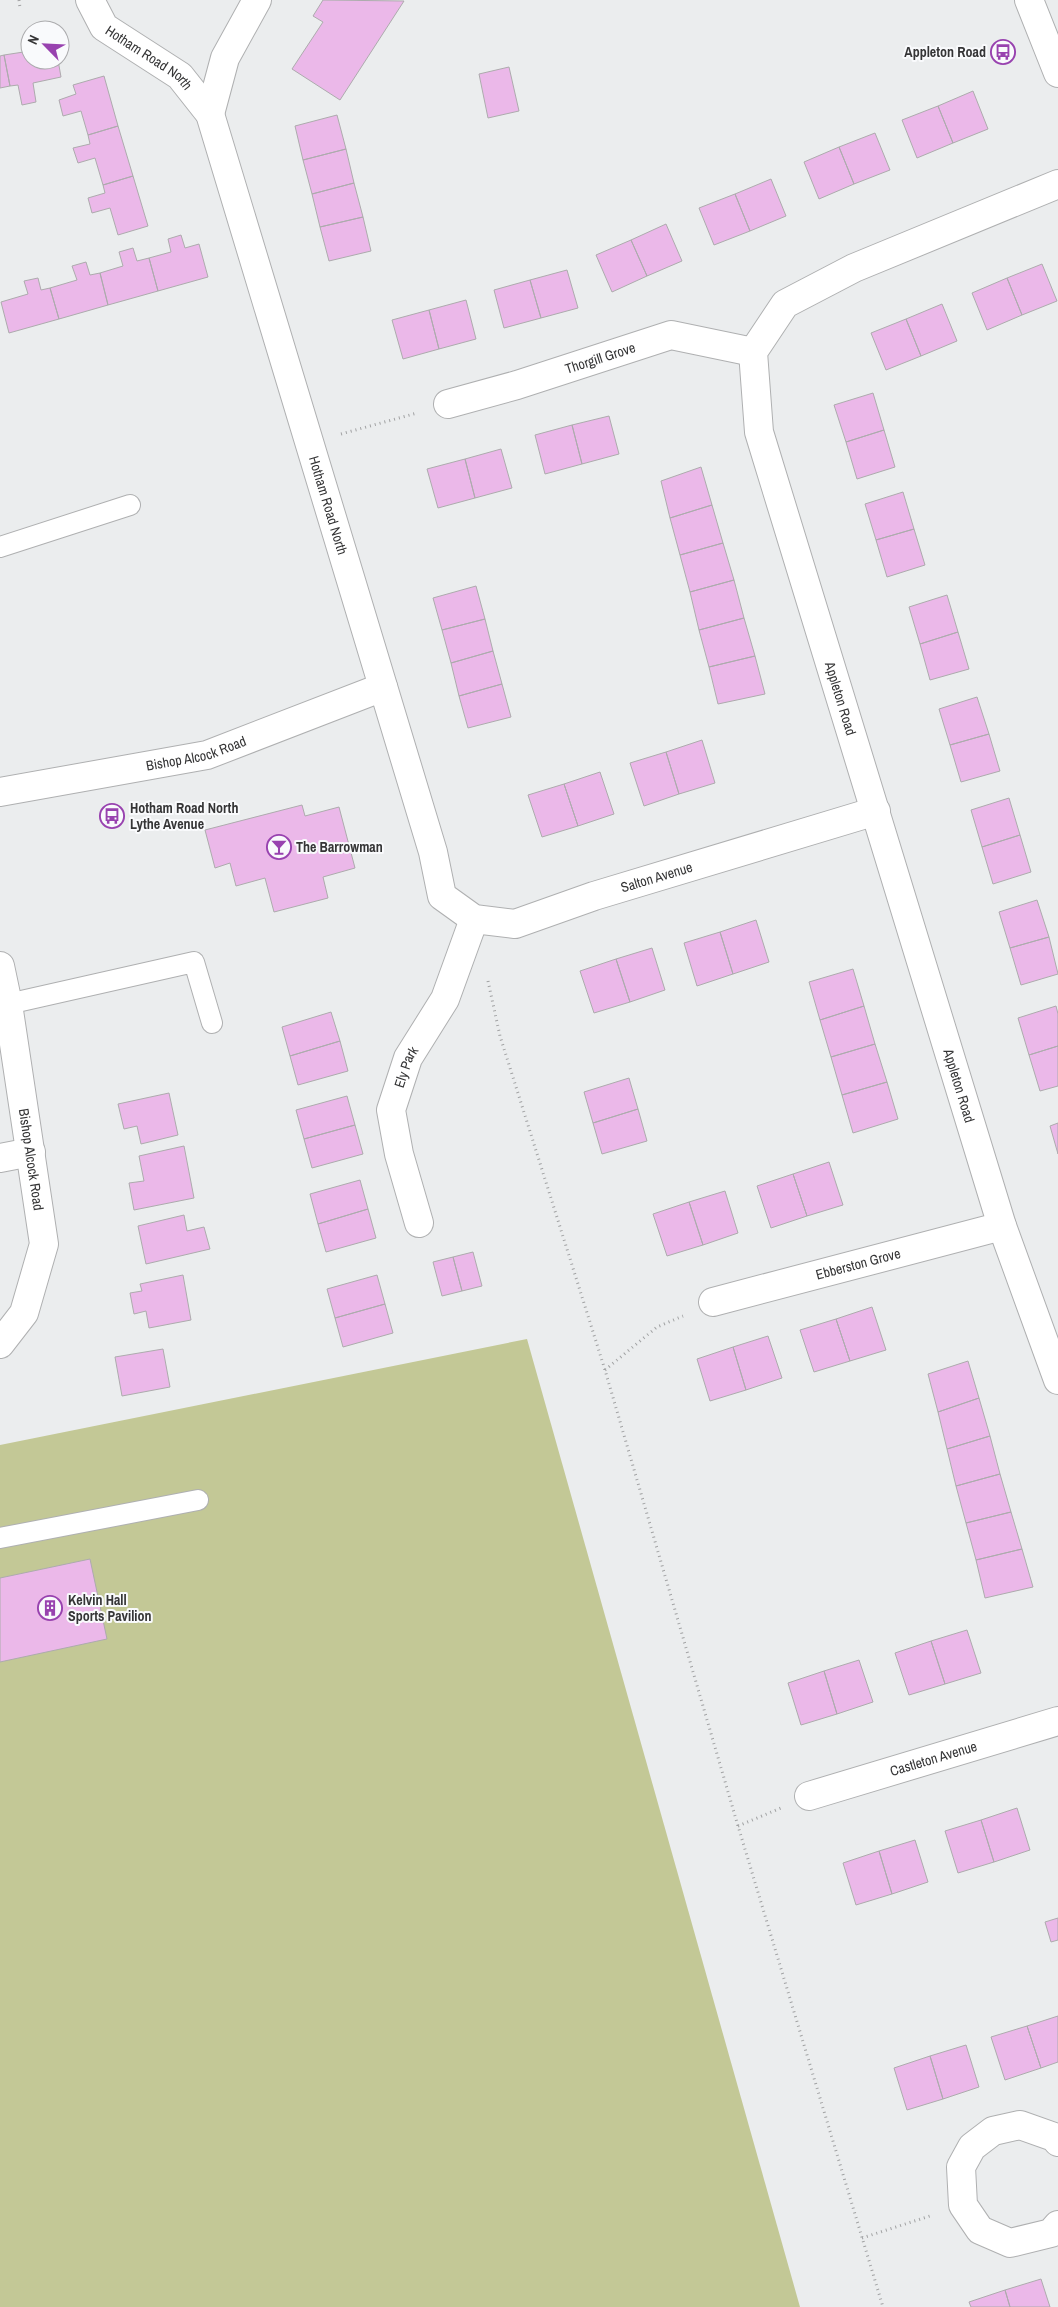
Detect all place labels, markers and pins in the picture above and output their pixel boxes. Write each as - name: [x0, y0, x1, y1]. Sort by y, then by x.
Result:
- bus stop icon: Appleton Road: [990, 39, 1016, 65]
- place label: Appleton Road: [904, 43, 986, 61]
- place label: Hotham Road North Lythe Avenue: [130, 799, 238, 833]
- bus stop icon: Hotham Road North Lythe Avenue: [99, 803, 125, 829]
- bar icon: The Barrowman: [266, 834, 292, 860]
- place label: The Barrowman: [296, 838, 383, 856]
- place label: Kelvin Hall Sports Pavilion: [68, 1591, 152, 1625]
- building icon: Kelvin Hall Sports Pavilion: [37, 1595, 63, 1621]

